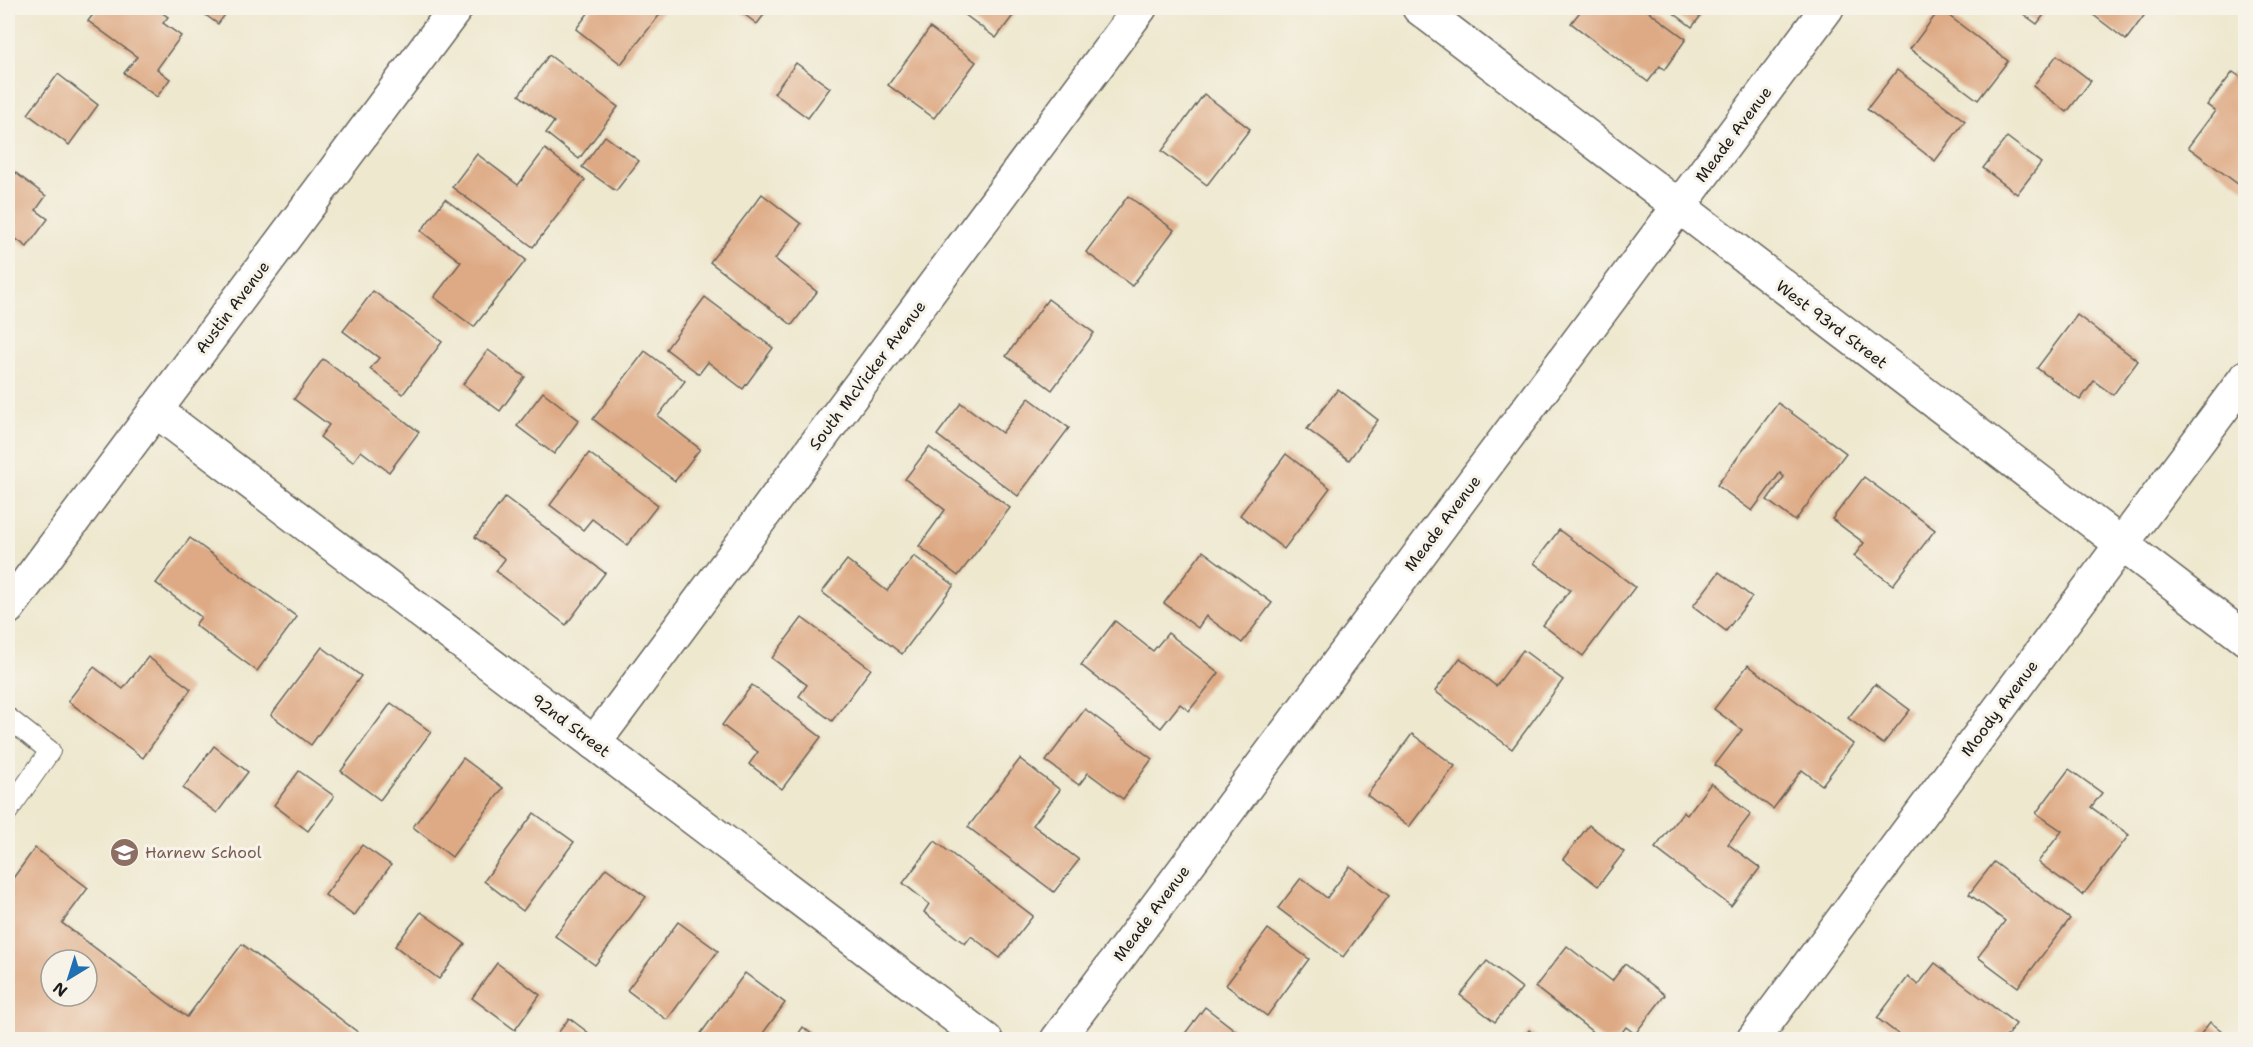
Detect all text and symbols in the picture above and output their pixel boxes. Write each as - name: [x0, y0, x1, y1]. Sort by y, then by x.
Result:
- street label: Meade Avenue: [1690, 82, 1776, 187]
- street label: Austin Avenue: [191, 257, 274, 358]
- street label: West 93rd Street: [1772, 276, 1892, 373]
- street label: South McVicker Avenue: [804, 296, 930, 454]
- street label: Meade Avenue: [1399, 471, 1485, 576]
- street label: Moody Avenue: [1956, 656, 2043, 761]
- street label: 92nd Street: [527, 689, 614, 762]
- school or university icon: Harnew School: [108, 836, 140, 868]
- place label: Harnew School: [145, 842, 262, 863]
- street label: Meade Avenue: [1108, 861, 1194, 966]
- north arrow: [39, 948, 99, 1008]
- text: N: [49, 977, 72, 1002]

